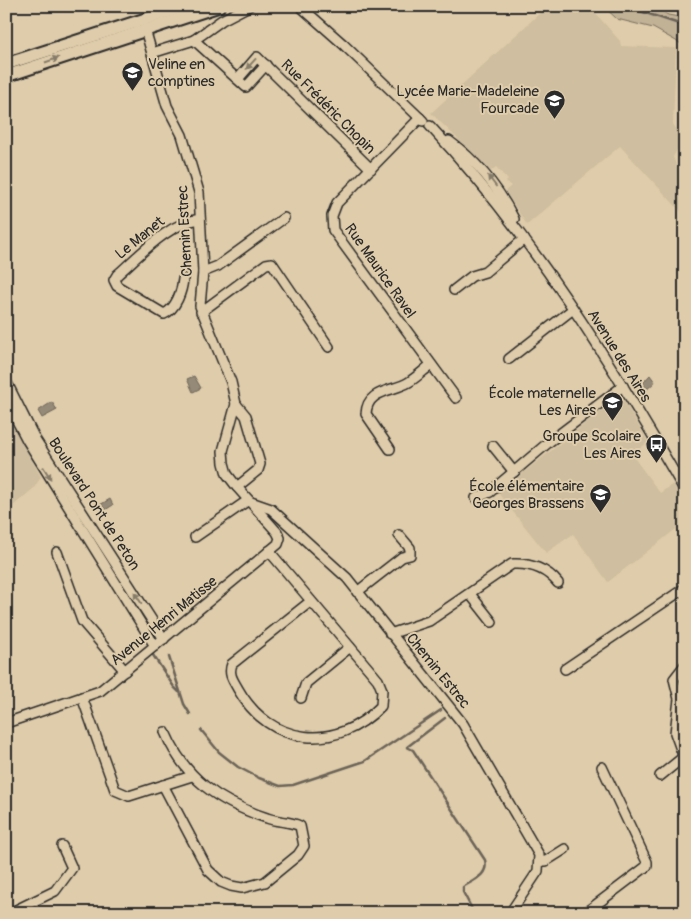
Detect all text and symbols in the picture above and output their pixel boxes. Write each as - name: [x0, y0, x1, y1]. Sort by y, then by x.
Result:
- place label: Veline en comptines: [148, 55, 215, 91]
- one-way arrow: [45, 56, 60, 64]
- street label: Rue Frédéric Chopin: [277, 56, 379, 158]
- one-way arrow: [246, 57, 257, 70]
- school or university icon: Veline en comptines: [120, 61, 144, 92]
- place label: Lycée Marie-Madeleine Fourcade: [396, 82, 540, 118]
- school or university icon: Lycée Marie-Madeleine Fourcade: [543, 88, 567, 119]
- one-way arrow: [486, 175, 497, 188]
- street label: Chemin Estrec: [173, 184, 197, 277]
- street label: Le Manet: [111, 212, 169, 264]
- street label: Rue Maurice Ravel: [340, 220, 420, 322]
- street label: Avenue des Aires: [583, 306, 655, 406]
- place label: École maternelle Les Aires: [489, 384, 597, 420]
- school or university icon: École maternelle Les Aires: [600, 390, 624, 421]
- place label: Groupe Scolaire Les Aires: [543, 427, 642, 463]
- bus stop icon: Groupe Scolaire Les Aires: [645, 433, 669, 464]
- street label: Boulevard Pont de Peton: [44, 434, 144, 574]
- one-way arrow: [43, 467, 52, 480]
- place label: École élémentaire Georges Brassens: [469, 477, 585, 513]
- school or university icon: École élémentaire Georges Brassens: [588, 483, 612, 514]
- street label: Avenue Henri Matisse: [107, 572, 222, 670]
- one-way arrow: [133, 591, 143, 604]
- street label: Chemin Estrec: [402, 629, 474, 713]

